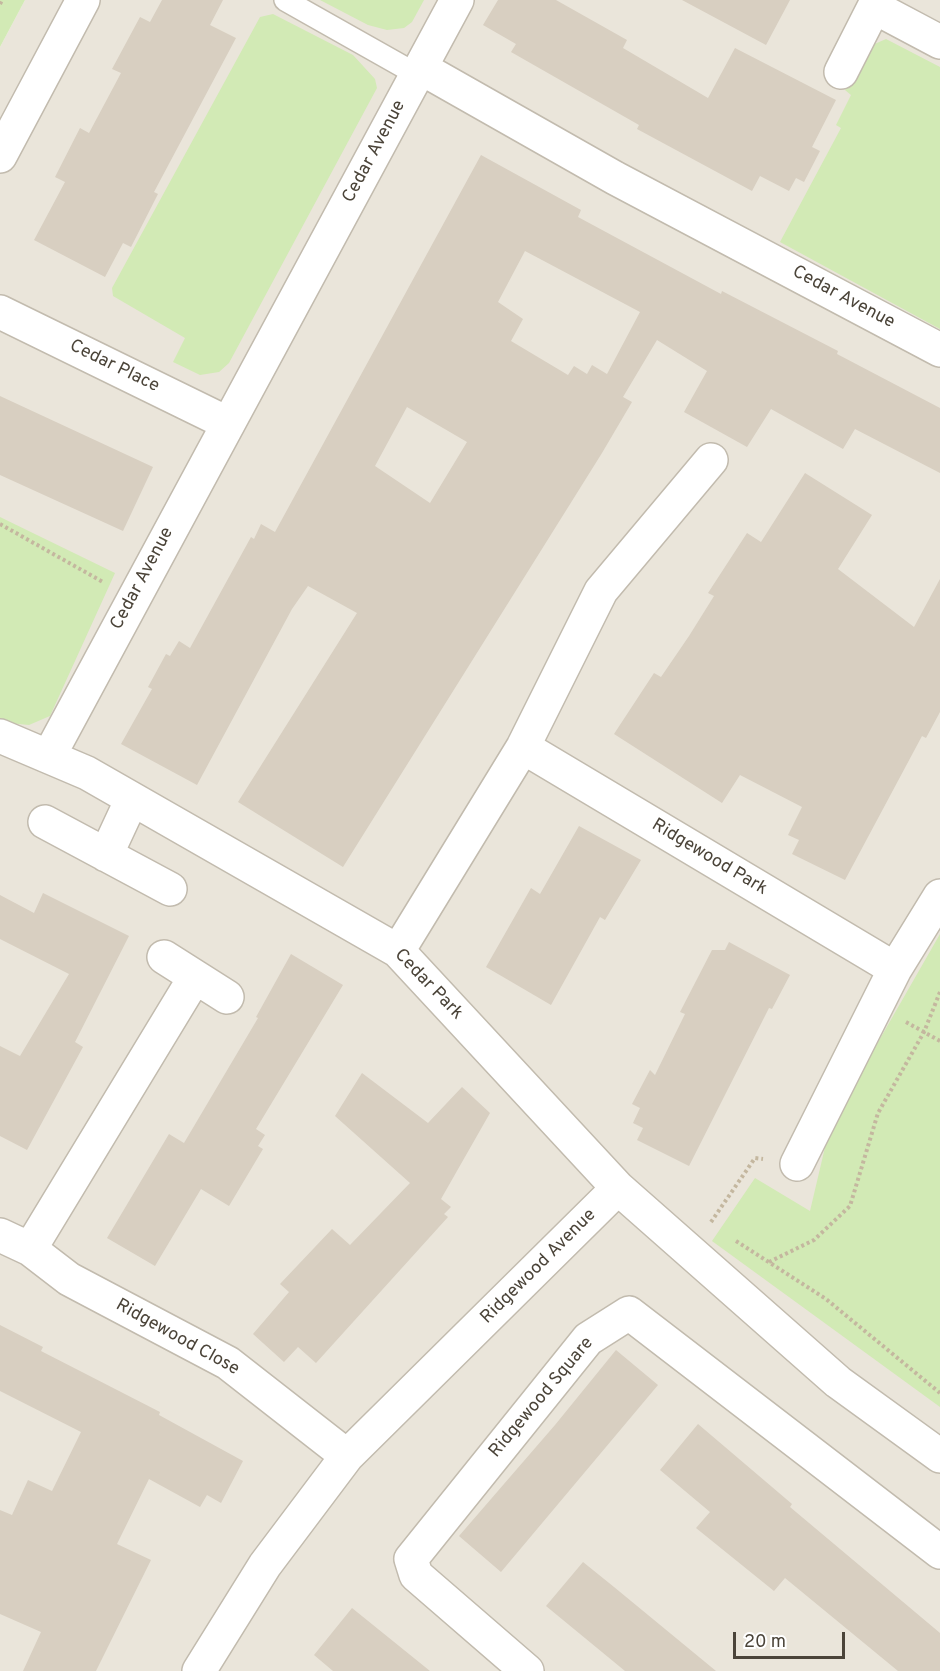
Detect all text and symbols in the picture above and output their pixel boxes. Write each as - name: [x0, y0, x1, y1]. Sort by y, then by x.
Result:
- street label: Cedar Avenue: [339, 97, 411, 207]
- street label: Cedar Avenue: [788, 262, 898, 334]
- street label: Cedar Place: [65, 336, 163, 398]
- street label: Cedar Avenue: [107, 524, 179, 634]
- street label: Ridgewood Park: [647, 815, 771, 901]
- street label: Cedar Park: [389, 945, 467, 1025]
- street label: Ridgewood Avenue: [477, 1205, 601, 1329]
- street label: Ridgewood Close: [111, 1295, 243, 1381]
- street label: Ridgewood Square: [485, 1333, 599, 1463]
- scale bar: [736, 1620, 848, 1658]
- text: 20 m: [744, 1631, 786, 1654]

